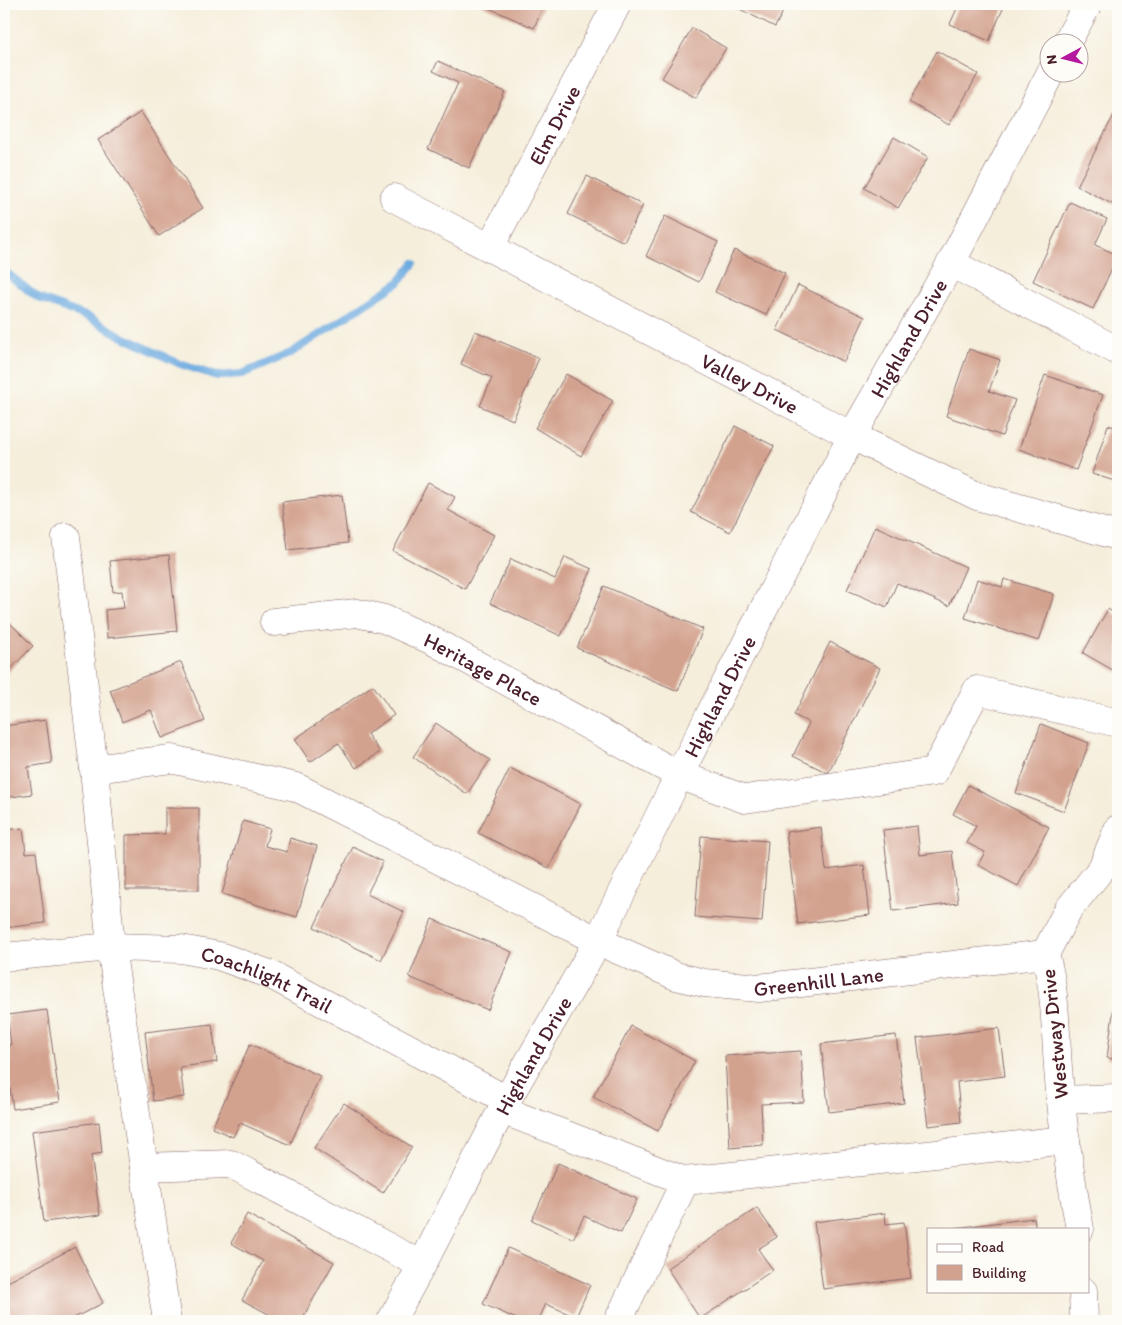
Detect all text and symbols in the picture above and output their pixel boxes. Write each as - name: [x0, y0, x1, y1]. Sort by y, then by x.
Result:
- north arrow: [1040, 32, 1090, 82]
- text: N: [1043, 54, 1061, 65]
- street label: Elm Drive: [523, 81, 585, 169]
- street label: Highland Drive: [864, 274, 952, 402]
- street label: Valley Drive: [697, 347, 803, 419]
- street label: Heritage Place: [420, 626, 547, 711]
- street label: Highland Drive: [678, 631, 761, 761]
- street label: Coachlight Trail: [199, 940, 337, 1018]
- street label: Greenhill Lane: [752, 961, 885, 1001]
- street label: Westway Drive: [1035, 968, 1073, 1100]
- street label: Highland Drive: [489, 991, 576, 1119]
- legend: [927, 1228, 1090, 1292]
- text: Road: [972, 1238, 1005, 1256]
- text: Building: [972, 1264, 1026, 1282]

